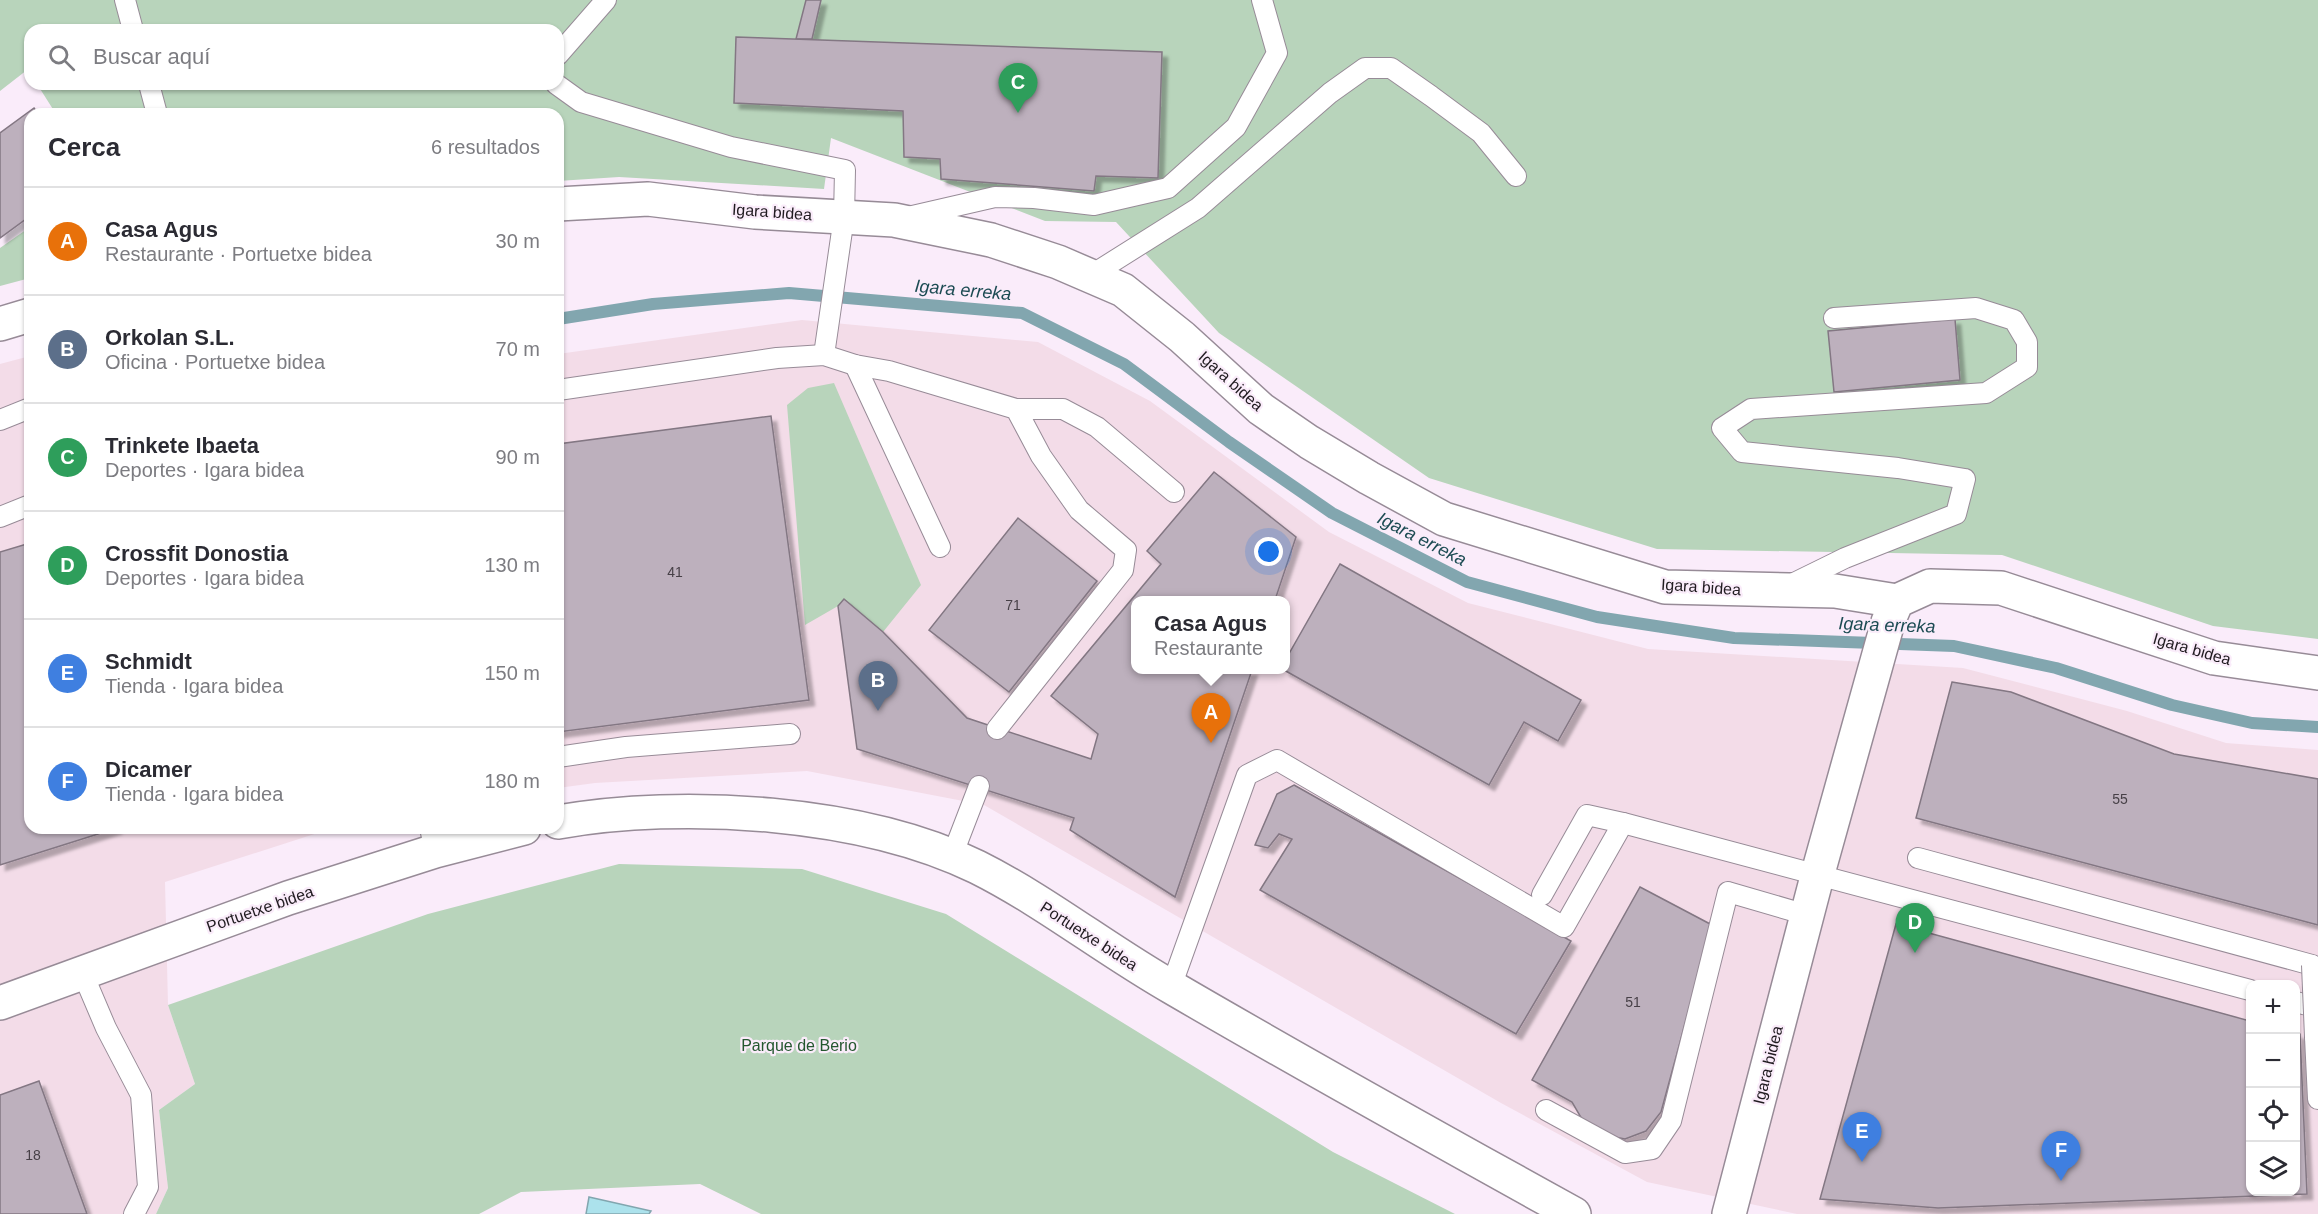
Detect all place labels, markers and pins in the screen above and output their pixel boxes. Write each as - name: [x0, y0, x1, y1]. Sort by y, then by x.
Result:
- pin: C: [998, 63, 1038, 113]
- pin: B: [858, 662, 898, 711]
- pin: A: [1192, 694, 1230, 743]
- pin: D: [1896, 904, 1934, 953]
- pin: E: [1842, 1112, 1882, 1162]
- pin: F: [2042, 1132, 2080, 1181]

